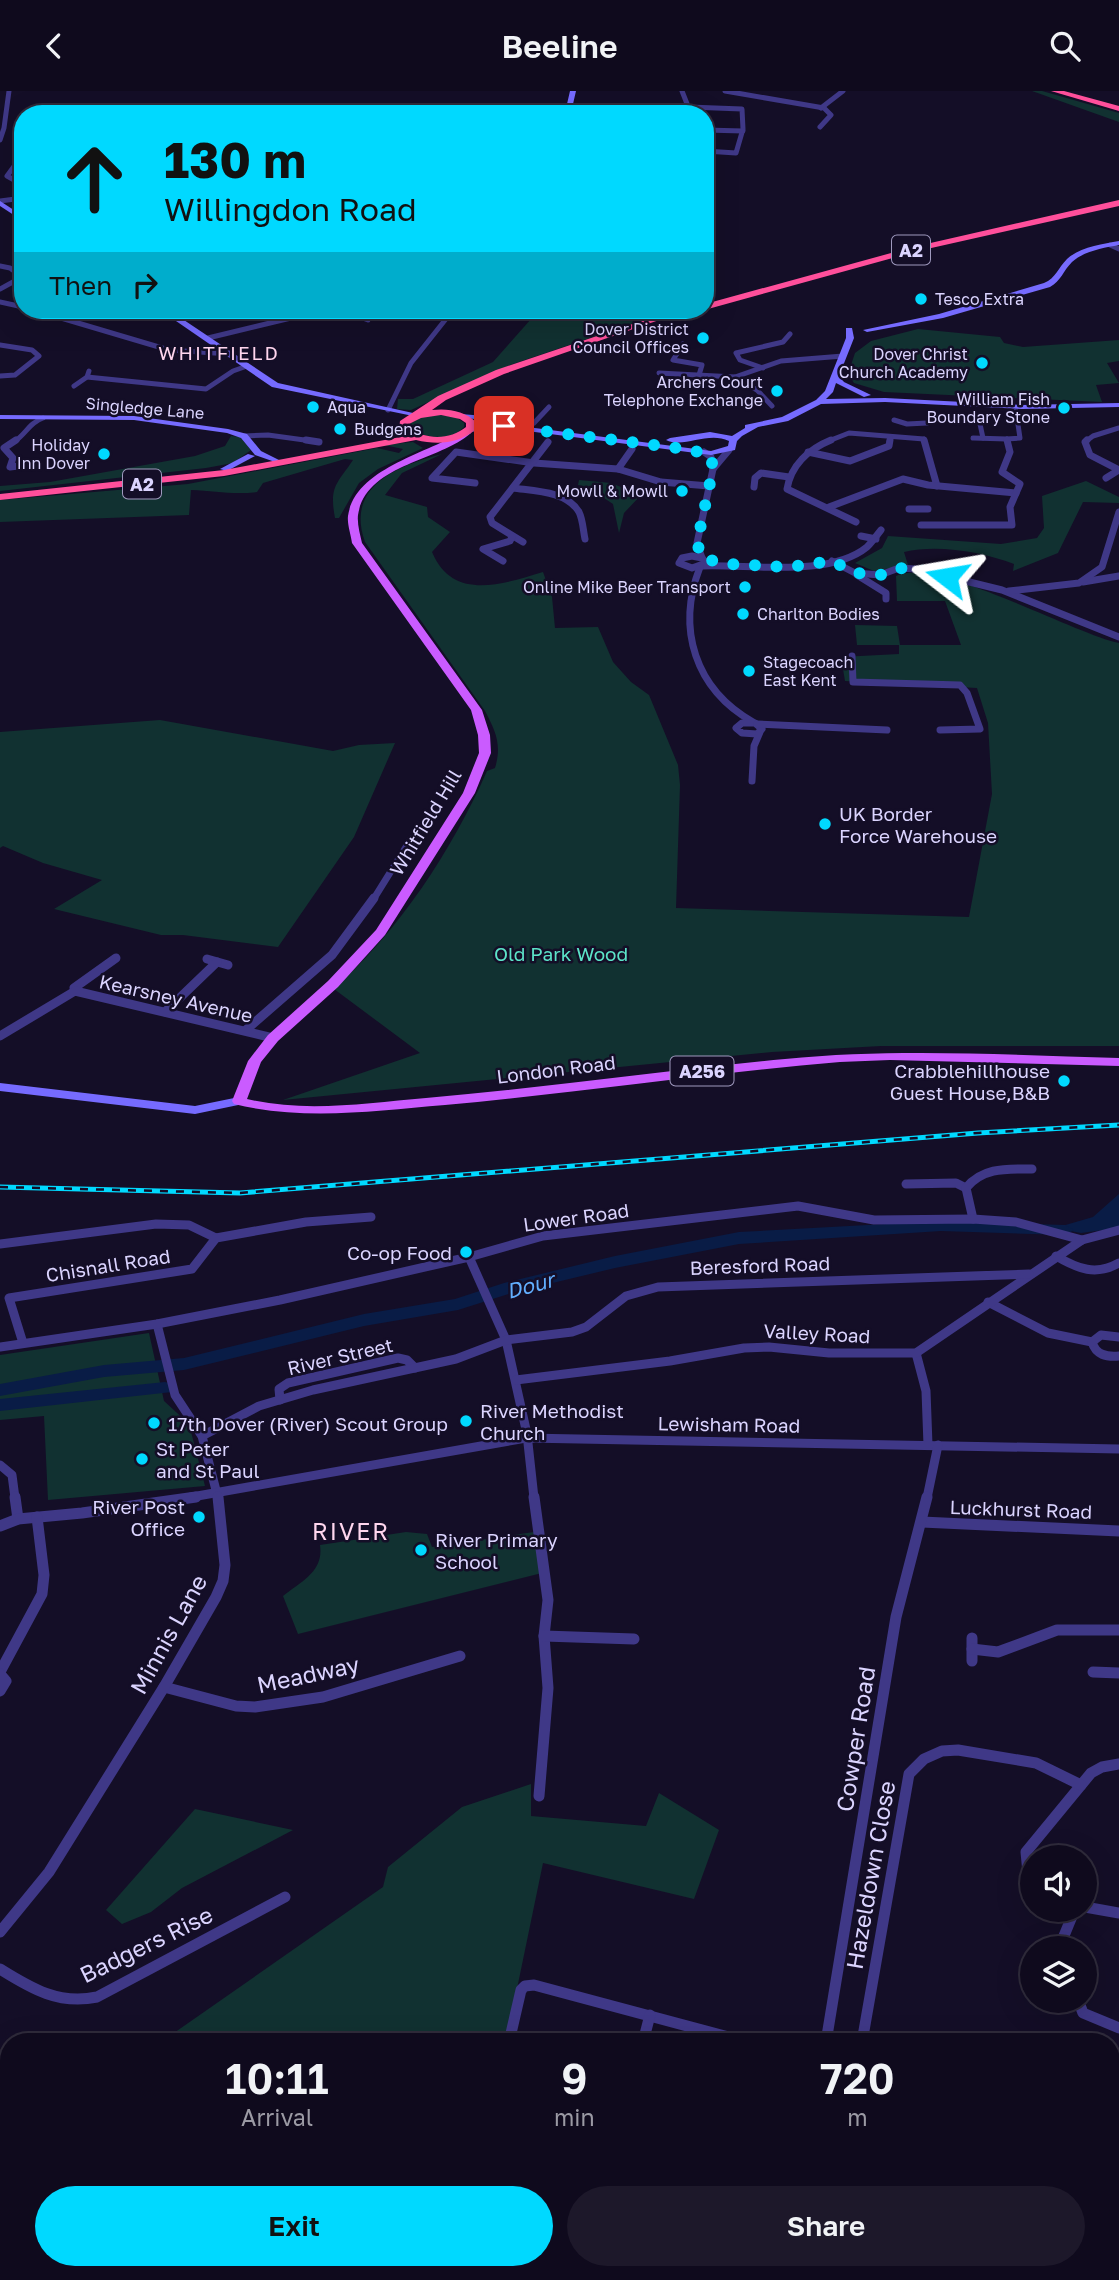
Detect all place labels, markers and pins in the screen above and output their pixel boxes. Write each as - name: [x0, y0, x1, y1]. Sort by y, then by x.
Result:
- place label: Tesco Extra: [935, 289, 1024, 309]
- marker: Tesco Extra: [913, 291, 929, 307]
- place label: Dover District Council Offices: [572, 319, 689, 357]
- marker: Dover District Council Offices: [695, 330, 711, 346]
- place label: Dover Christ Church Academy: [839, 344, 968, 382]
- marker: Dover Christ Church Academy: [974, 355, 990, 371]
- place label: Archers Court Telephone Exchange: [604, 372, 763, 410]
- marker: Archers Court Telephone Exchange: [769, 383, 785, 399]
- place label: William Fish Boundary Stone: [927, 389, 1050, 427]
- pin: [474, 396, 534, 456]
- place label: Aqua: [327, 397, 366, 417]
- marker: Aqua: [305, 399, 321, 415]
- marker: William Fish Boundary Stone: [1056, 400, 1072, 416]
- place label: Budgens: [354, 419, 422, 439]
- marker: Budgens: [332, 421, 348, 437]
- place label: Holiday Inn Dover: [17, 435, 90, 473]
- marker: Holiday Inn Dover: [96, 446, 112, 462]
- place label: Mowll & Mowll: [556, 481, 668, 501]
- marker: Mowll & Mowll: [674, 483, 690, 499]
- place label: Online Mike Beer Transport: [523, 577, 731, 597]
- marker: Online Mike Beer Transport: [737, 579, 753, 595]
- place label: Charlton Bodies: [757, 604, 880, 624]
- marker: Charlton Bodies: [735, 606, 751, 622]
- place label: Stagecoach East Kent: [763, 652, 853, 690]
- marker: Stagecoach East Kent: [741, 663, 757, 679]
- place label: UK Border Force Warehouse: [839, 802, 997, 847]
- marker: UK Border Force Warehouse: [817, 816, 833, 832]
- place label: Crabblehillhouse Guest House,B&B: [890, 1059, 1050, 1104]
- marker: Crabblehillhouse Guest House,B&B: [1056, 1073, 1072, 1089]
- place label: Co-op Food: [347, 1241, 452, 1264]
- marker: Co-op Food: [458, 1244, 474, 1260]
- place label: River Methodist Church: [480, 1399, 624, 1444]
- place label: 17th Dover (River) Scout Group: [168, 1412, 448, 1435]
- marker: River Methodist Church: [458, 1413, 474, 1429]
- marker: 17th Dover (River) Scout Group: [146, 1415, 162, 1431]
- place label: St Peter and St Paul: [156, 1437, 260, 1482]
- marker: St Peter and St Paul: [134, 1451, 150, 1467]
- place label: River Post Office: [92, 1495, 185, 1540]
- marker: River Post Office: [191, 1509, 207, 1525]
- place label: River Primary School: [435, 1528, 558, 1573]
- marker: River Primary School: [413, 1542, 429, 1558]

